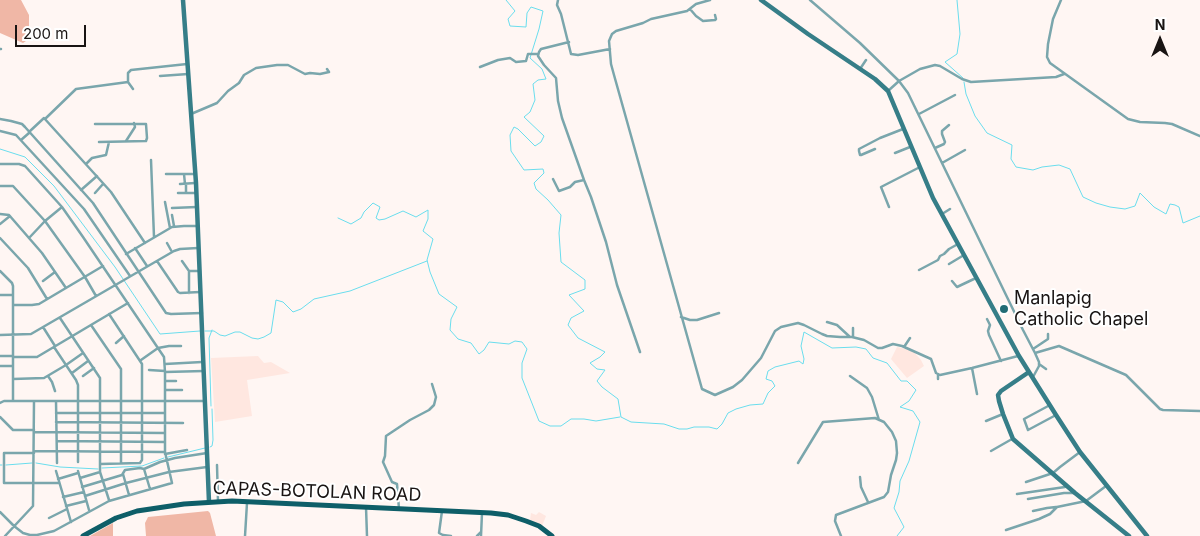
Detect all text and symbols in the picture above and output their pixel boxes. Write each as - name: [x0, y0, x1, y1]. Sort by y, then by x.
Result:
- scale bar: [18, 15, 89, 47]
- north arrow: [1135, 15, 1185, 65]
- text: N: [1155, 16, 1165, 33]
- text: 200 m: [23, 24, 68, 43]
- place label: Manlapig Catholic Chapel: [1014, 288, 1148, 330]
- marker: Manlapig Catholic Chapel: [998, 303, 1010, 315]
- street label: CAPAS-BOTOLAN ROAD: [212, 478, 422, 506]

